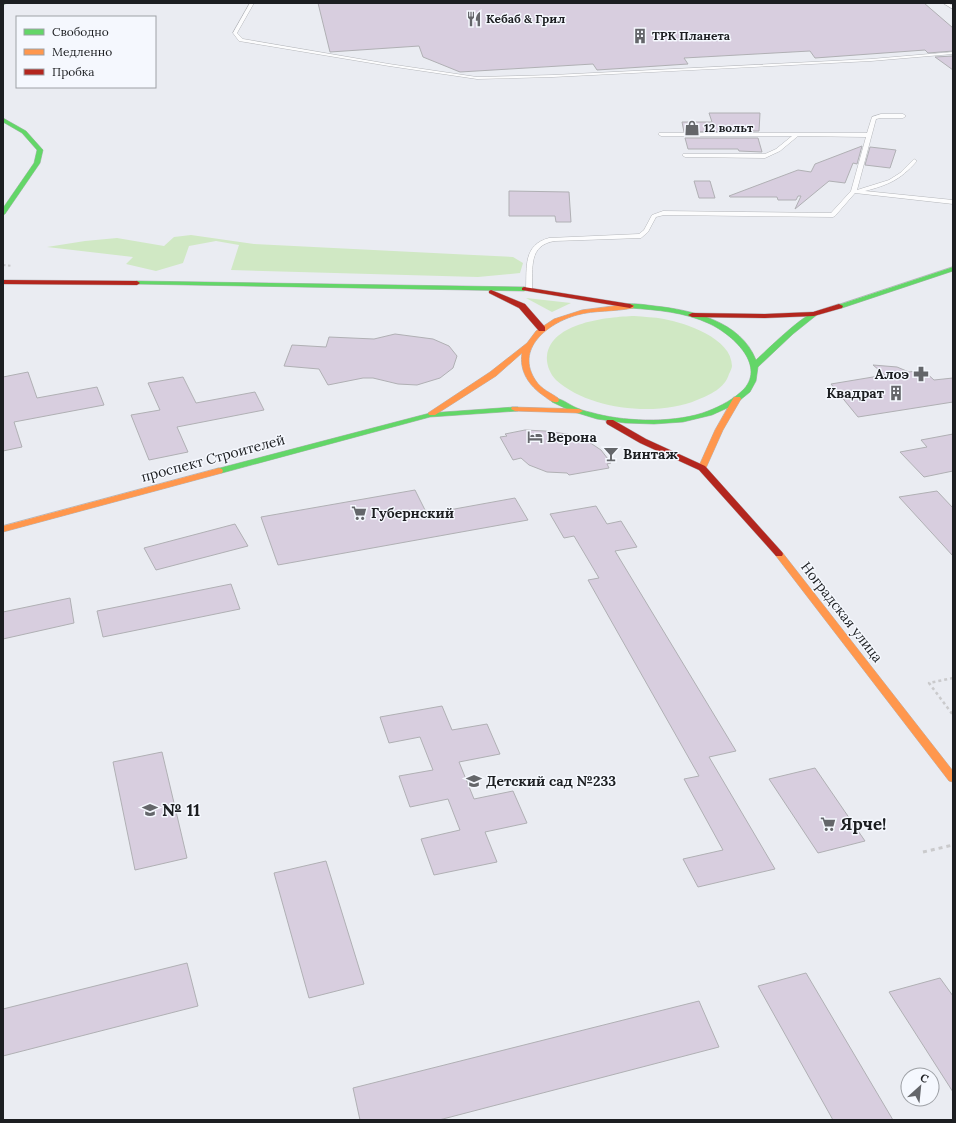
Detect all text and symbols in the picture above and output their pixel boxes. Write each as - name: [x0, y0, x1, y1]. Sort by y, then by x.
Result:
- restaurant icon: Кeбаб & Грил: [465, 10, 483, 28]
- place label: Кeбаб & Грил: [486, 11, 565, 26]
- legend: [16, 16, 156, 88]
- text: Свободно: [52, 24, 109, 39]
- building icon: ТРК Планета: [631, 27, 649, 45]
- place label: ТРК Планета: [652, 28, 731, 43]
- text: Медленно: [52, 44, 112, 59]
- text: Пробка: [52, 64, 94, 79]
- shop icon: 12 вольт: [683, 119, 701, 137]
- place label: 12 вольт: [704, 120, 754, 135]
- place label: Алоэ: [875, 365, 909, 383]
- pharmacy icon: Алоэ: [912, 365, 930, 383]
- place label: Квадрат: [826, 384, 885, 402]
- building icon: Квадрат: [887, 384, 905, 402]
- hotel icon: Верона: [526, 428, 544, 446]
- place label: Верона: [547, 428, 597, 446]
- street label: проспект Строителей: [139, 430, 287, 486]
- bar icon: Винтаж: [602, 445, 620, 463]
- place label: Винтаж: [623, 445, 678, 463]
- supermarket icon: Губернский: [350, 504, 368, 522]
- place label: Губернский: [371, 504, 454, 522]
- street label: Ноградская улица: [797, 558, 887, 666]
- school or university icon: Детский сад №233: [465, 772, 483, 790]
- place label: Детский сад №233: [486, 772, 616, 790]
- place label: № 11: [162, 799, 200, 821]
- school or university icon: № 11: [141, 801, 159, 819]
- place label: Ярче!: [840, 813, 886, 835]
- supermarket icon: Ярче!: [819, 815, 837, 833]
- north arrow: [900, 1067, 940, 1107]
- text: С: [918, 1070, 931, 1086]

